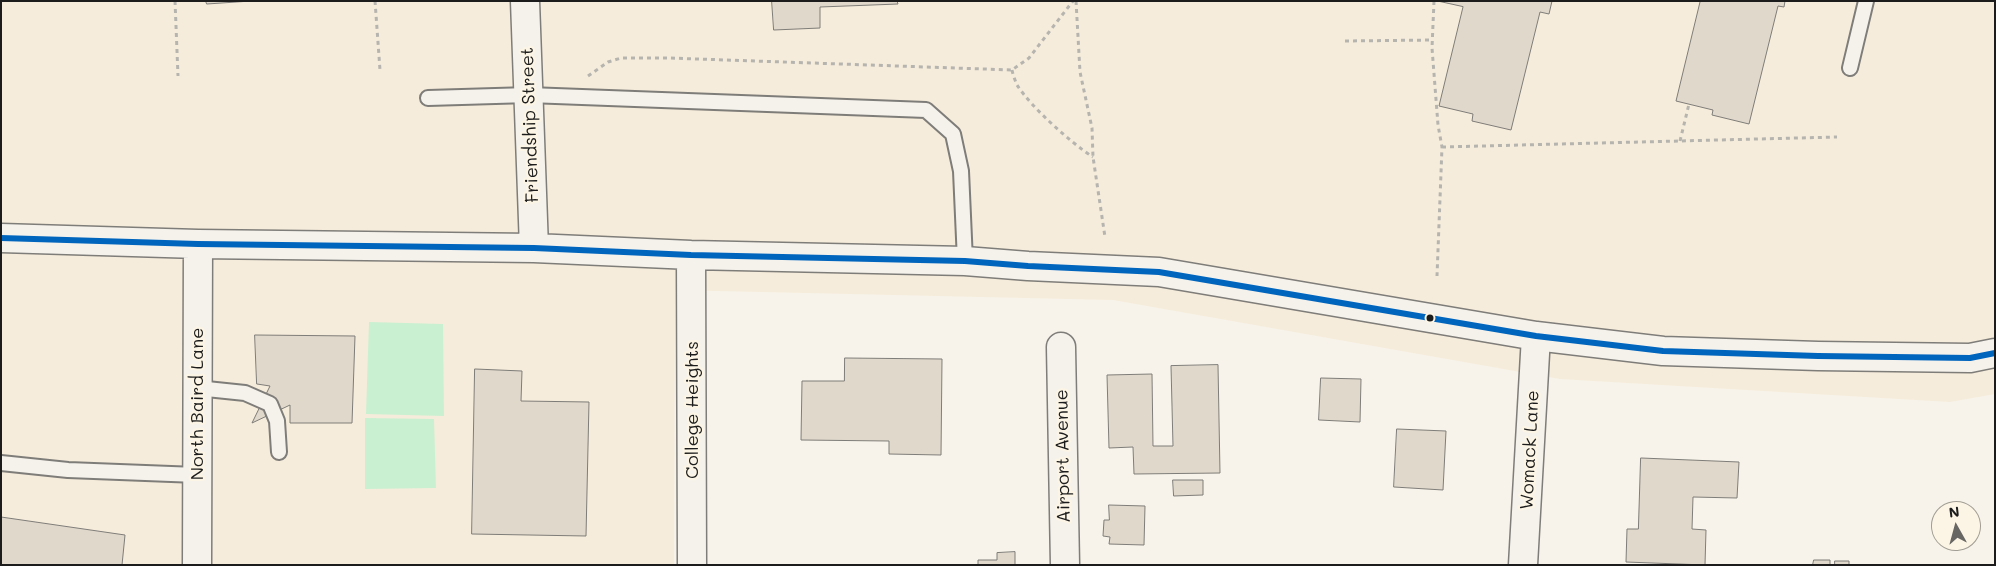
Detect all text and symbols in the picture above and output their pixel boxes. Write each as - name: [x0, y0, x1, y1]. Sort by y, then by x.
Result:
- street label: Friendship Street: [516, 47, 544, 203]
- unlabelled marker: [1425, 313, 1435, 323]
- street label: North Baird Lane: [186, 328, 208, 480]
- street label: College Heights: [681, 341, 703, 479]
- street label: Airport Avenue: [1051, 389, 1075, 523]
- street label: Womack Lane: [1516, 390, 1544, 510]
- north arrow: [1931, 501, 1981, 551]
- text: N: [1948, 502, 1961, 522]

